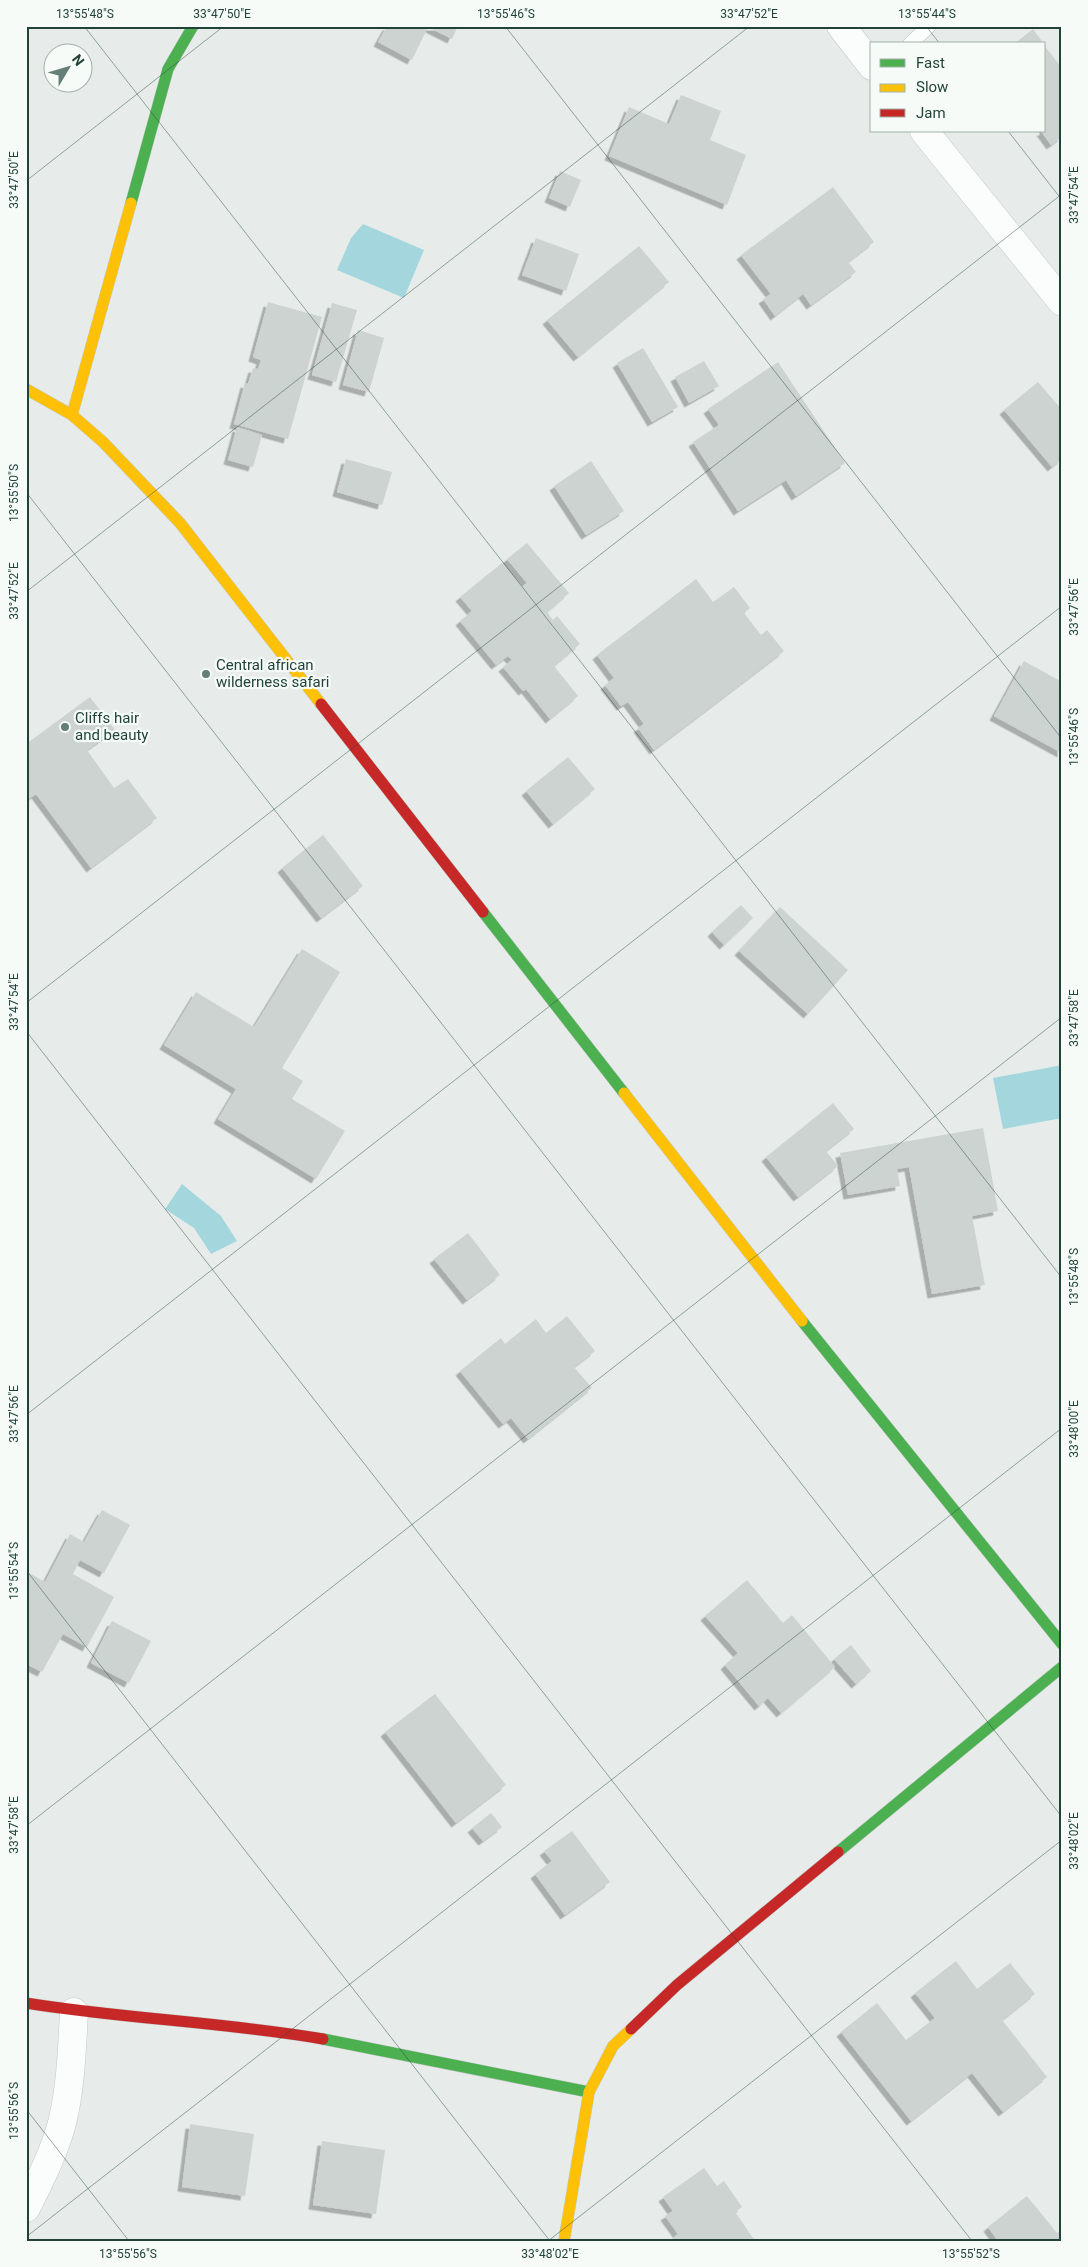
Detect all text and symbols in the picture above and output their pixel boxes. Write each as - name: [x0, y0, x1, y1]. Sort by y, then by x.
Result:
- text: 13°55'48"S: [56, 7, 114, 21]
- text: 33°47'50"E: [193, 7, 251, 21]
- text: 13°55'46"S: [477, 7, 535, 21]
- text: 33°47'52"E: [720, 7, 778, 21]
- text: 13°55'44"S: [898, 7, 956, 21]
- north arrow: [42, 42, 92, 92]
- legend: [870, 42, 1046, 132]
- text: N: [69, 51, 88, 69]
- text: Fast: [916, 54, 945, 72]
- text: Slow: [916, 78, 948, 96]
- text: Jam: [916, 104, 946, 122]
- text: 33°47'50"E: [7, 151, 21, 209]
- text: 33°47'54"E: [1067, 166, 1081, 224]
- text: 13°55'50"S: [7, 464, 21, 522]
- text: 33°47'52"E: [7, 562, 21, 620]
- text: 33°47'56"E: [1067, 578, 1081, 636]
- place label: Central african wilderness safari: [216, 656, 330, 691]
- marker: Central african wilderness safari: [200, 668, 212, 680]
- text: 13°55'46"S: [1067, 708, 1081, 766]
- place label: Cliffs hair and beauty: [75, 709, 148, 744]
- marker: Cliffs hair and beauty: [59, 721, 71, 733]
- text: 33°47'54"E: [7, 973, 21, 1031]
- text: 33°47'58"E: [1067, 989, 1081, 1047]
- text: 13°55'48"S: [1067, 1248, 1081, 1306]
- text: 33°47'56"E: [7, 1385, 21, 1443]
- text: 33°48'00"E: [1067, 1400, 1081, 1458]
- text: 13°55'54"S: [7, 1542, 21, 1600]
- text: 33°47'58"E: [7, 1796, 21, 1854]
- text: 33°48'02"E: [1067, 1812, 1081, 1870]
- text: 13°55'56"S: [7, 2082, 21, 2140]
- text: 13°55'56"S: [99, 2247, 157, 2261]
- text: 33°48'02"E: [521, 2247, 579, 2261]
- text: 13°55'52"S: [942, 2247, 1000, 2261]

